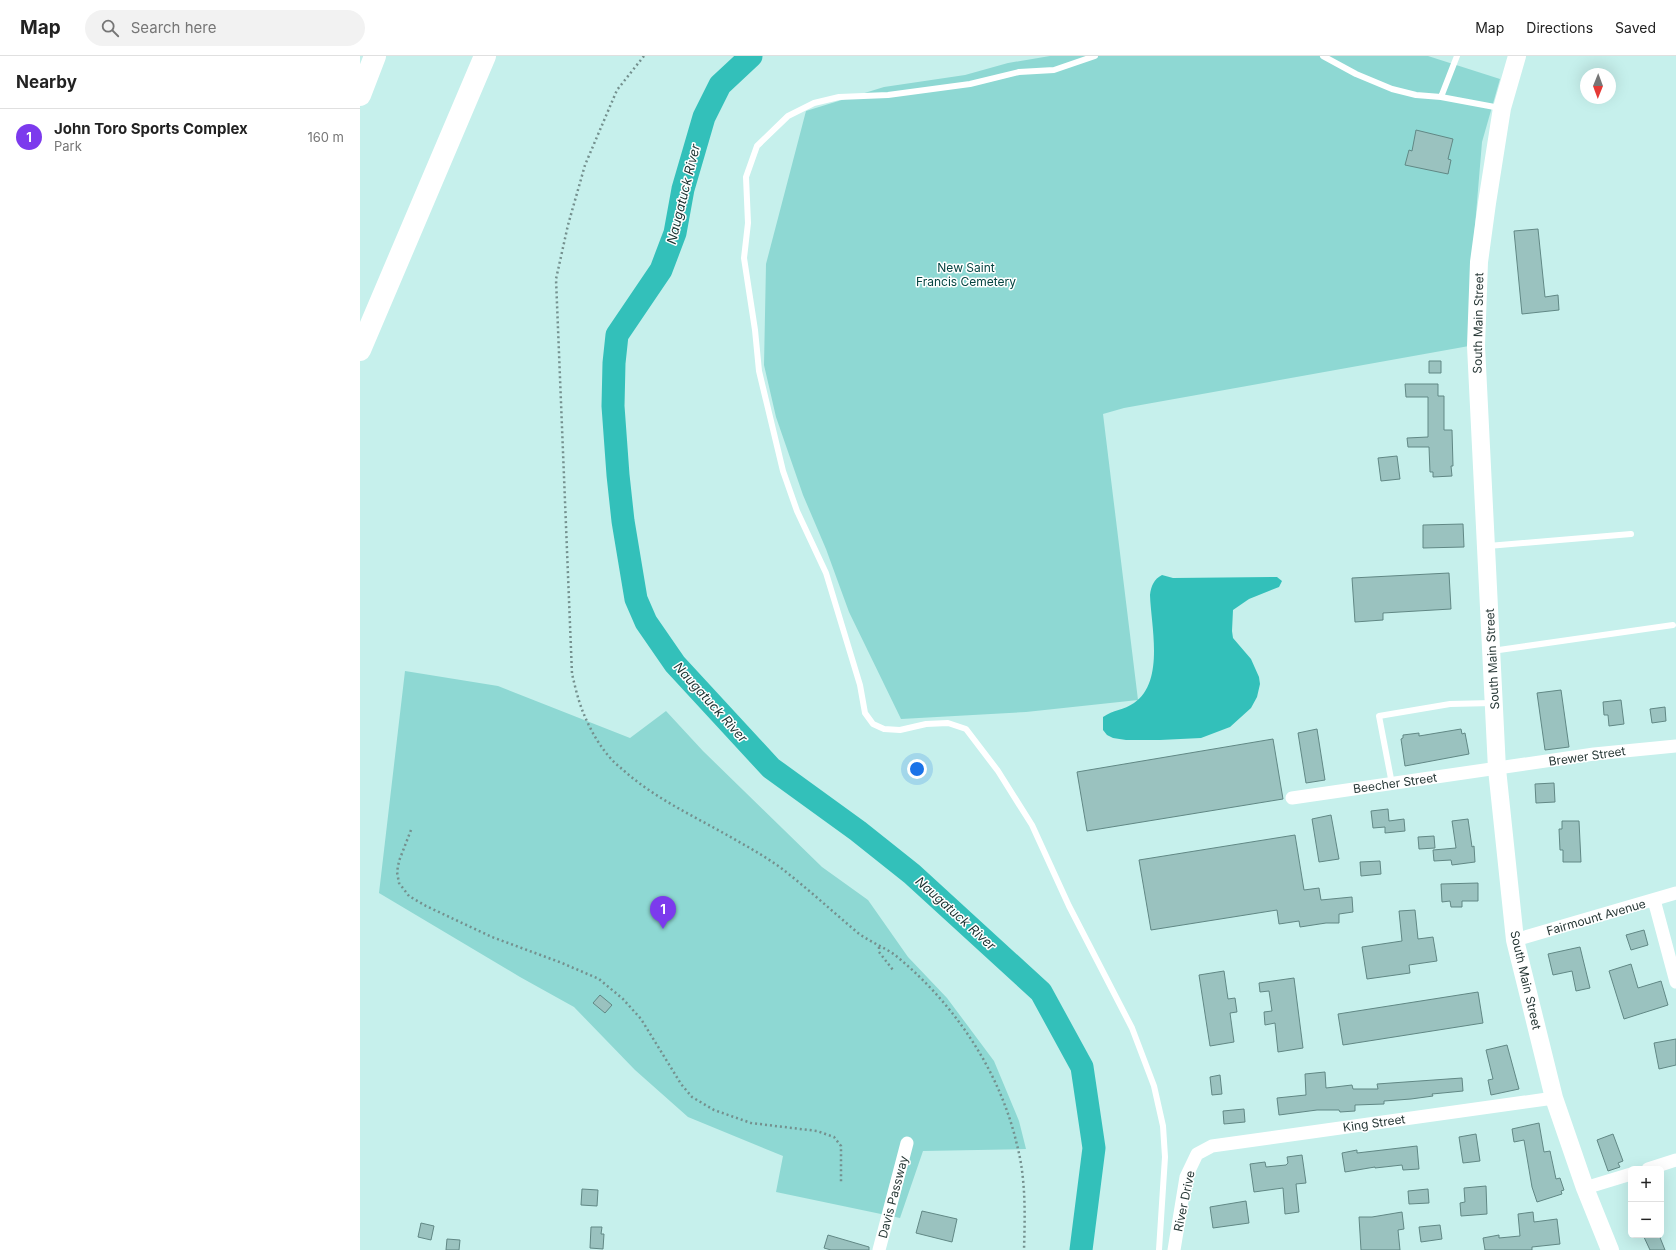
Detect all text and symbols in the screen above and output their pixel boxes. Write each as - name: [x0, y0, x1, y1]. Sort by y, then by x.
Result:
- search box: [85, 10, 365, 46]
- text: Map: [20, 16, 61, 39]
- icon: search: [99, 17, 121, 39]
- text: Search here: [131, 18, 216, 37]
- text: Map: [1475, 19, 1504, 36]
- text: Directions: [1526, 19, 1593, 36]
- text: Saved: [1615, 19, 1656, 36]
- north arrow: [1580, 68, 1616, 104]
- text: Nearby: [16, 72, 77, 92]
- text: John Toro Sports Complex: [54, 119, 248, 138]
- text: 1: [26, 129, 32, 145]
- text: 160 m: [307, 129, 344, 145]
- text: Park: [54, 138, 82, 154]
- water label: Naugatuck River: [663, 141, 703, 246]
- park label: New Saint Francis Cemetery: [916, 260, 1016, 289]
- street label: South Main Street: [1470, 272, 1486, 374]
- street label: South Main Street: [1482, 608, 1502, 710]
- water label: Naugatuck River: [671, 659, 752, 746]
- street label: Brewer Street: [1548, 743, 1626, 769]
- your location: [907, 759, 927, 779]
- street label: Beecher Street: [1352, 770, 1438, 796]
- water label: Naugatuck River: [913, 873, 1000, 954]
- pin: 1: [650, 896, 676, 929]
- street label: Fairmount Avenue: [1545, 896, 1647, 938]
- street label: South Main Street: [1507, 929, 1545, 1031]
- street label: King Street: [1342, 1111, 1406, 1135]
- street label: Davis Passway: [875, 1154, 911, 1240]
- map controls: [1628, 1166, 1664, 1238]
- button: +: [1628, 1166, 1664, 1202]
- street label: River Drive: [1170, 1169, 1198, 1233]
- button: −: [1628, 1202, 1664, 1238]

